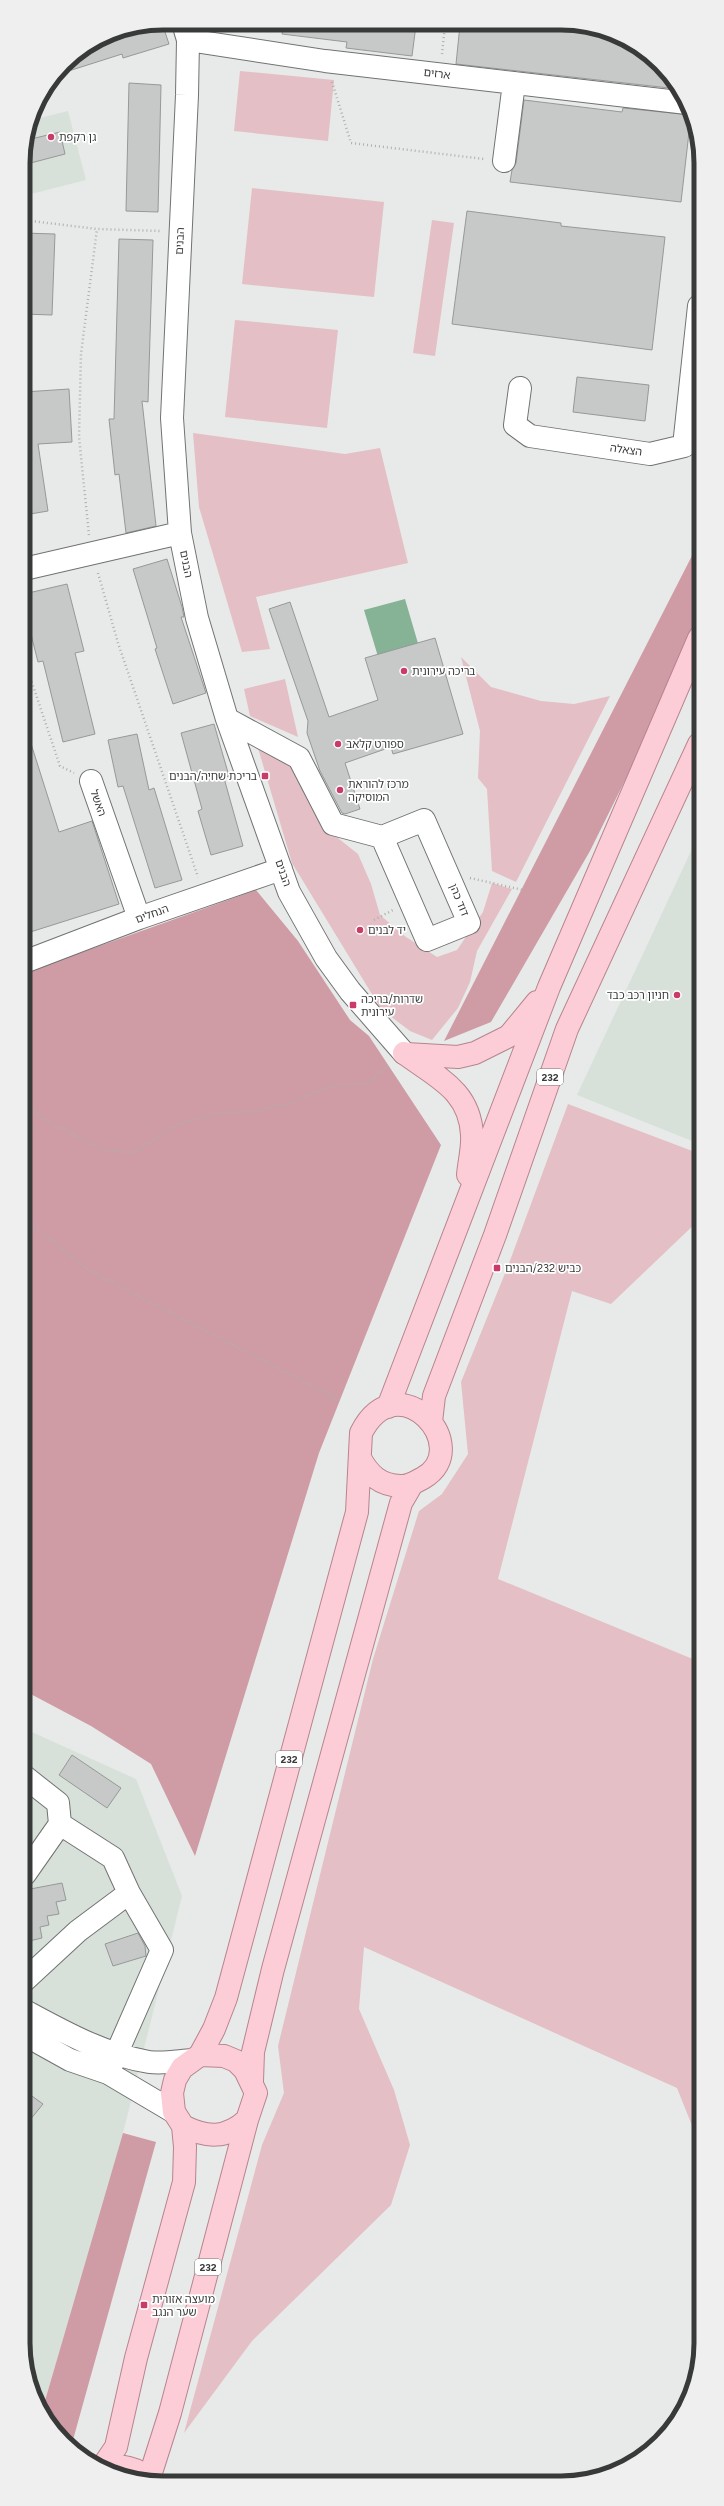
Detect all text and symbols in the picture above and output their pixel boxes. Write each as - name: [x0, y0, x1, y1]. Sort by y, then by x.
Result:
- street label: ארזים: [423, 66, 451, 82]
- place label: גן רקפת: [59, 131, 96, 144]
- marker: גן רקפת: [46, 132, 56, 142]
- street label: הבנים: [173, 227, 187, 255]
- street label: הצאלה: [609, 441, 643, 459]
- street label: הבנים: [177, 549, 195, 579]
- place label: בריכה עירונית: [412, 665, 475, 678]
- marker: בריכה עירונית: [399, 666, 409, 676]
- place label: ספורט קלאב: [346, 738, 404, 751]
- marker: ספורט קלאב: [333, 739, 343, 749]
- place label: בריכת שחיה/הבנים: [169, 770, 257, 783]
- marker: בריכת שחיה/הבנים: [260, 771, 270, 781]
- place label: מרכז להוראת המוסיקה: [348, 778, 409, 804]
- marker: מרכז להוראת המוסיקה: [335, 785, 345, 795]
- street label: האשל: [87, 788, 109, 818]
- street label: הבנים: [272, 858, 294, 888]
- street label: דוד כהן: [447, 882, 471, 918]
- street label: הנחלים: [134, 902, 171, 926]
- place label: יד לבנים: [368, 924, 406, 937]
- marker: יד לבנים: [355, 925, 365, 935]
- place label: חניון רכב כבד: [607, 989, 669, 1002]
- marker: חניון רכב כבד: [672, 990, 682, 1000]
- place label: שדרות/בריכה עירונית: [361, 993, 423, 1019]
- marker: שדרות/בריכה עירונית: [348, 1000, 358, 1010]
- road number: 232: [537, 1069, 563, 1085]
- place label: כביש 232/הבנים: [505, 1262, 582, 1275]
- marker: כביש 232/הבנים: [492, 1263, 502, 1273]
- road number: 232: [276, 1751, 302, 1767]
- road number: 232: [195, 2259, 221, 2275]
- place label: מועצה אזורית שער הנגב: [152, 2293, 215, 2319]
- marker: מועצה אזורית שער הנגב: [139, 2300, 149, 2310]

